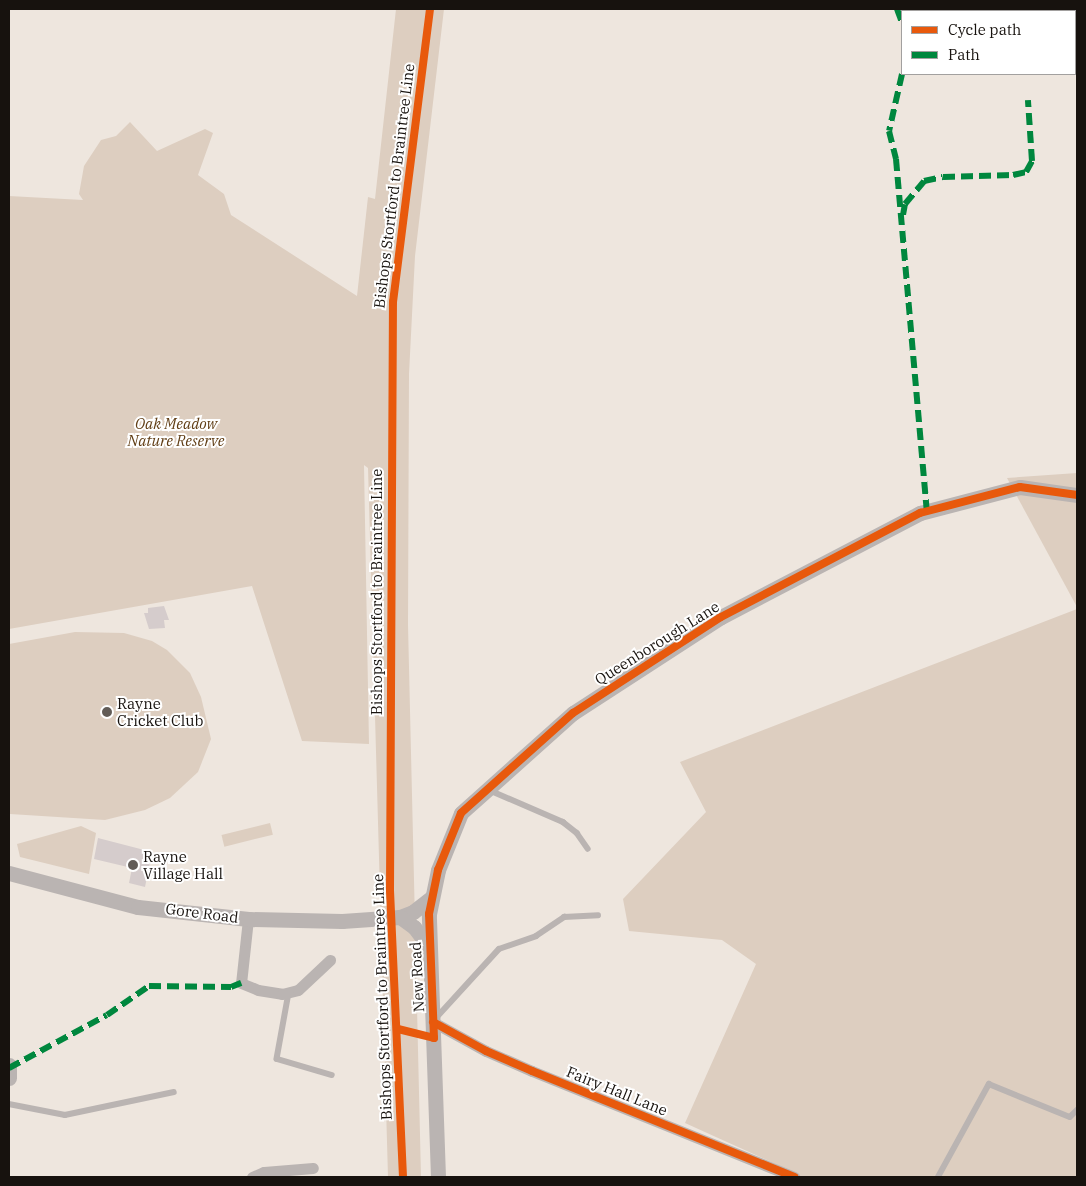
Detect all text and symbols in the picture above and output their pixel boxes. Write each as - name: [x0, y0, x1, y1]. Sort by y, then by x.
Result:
- legend: [901, 10, 1076, 75]
- text: Cycle path: [948, 20, 1021, 39]
- text: Path: [948, 45, 980, 64]
- street label: Bishops Stortford to Braintree Line: [370, 63, 418, 309]
- park label: Oak Meadow Nature Reserve: [128, 414, 224, 449]
- street label: Bishops Stortford to Braintree Line: [368, 469, 386, 715]
- street label: Queenborough Lane: [591, 597, 723, 689]
- place label: Rayne Cricket Club: [117, 694, 203, 729]
- marker: Rayne Cricket Club: [101, 706, 113, 718]
- place label: Rayne Village Hall: [143, 847, 223, 882]
- marker: Rayne Village Hall: [127, 859, 139, 871]
- street label: Bishops Stortford to Braintree Line: [369, 874, 395, 1120]
- street label: Gore Road: [165, 900, 239, 926]
- street label: New Road: [406, 941, 428, 1013]
- street label: Fairy Hall Lane: [564, 1063, 670, 1119]

